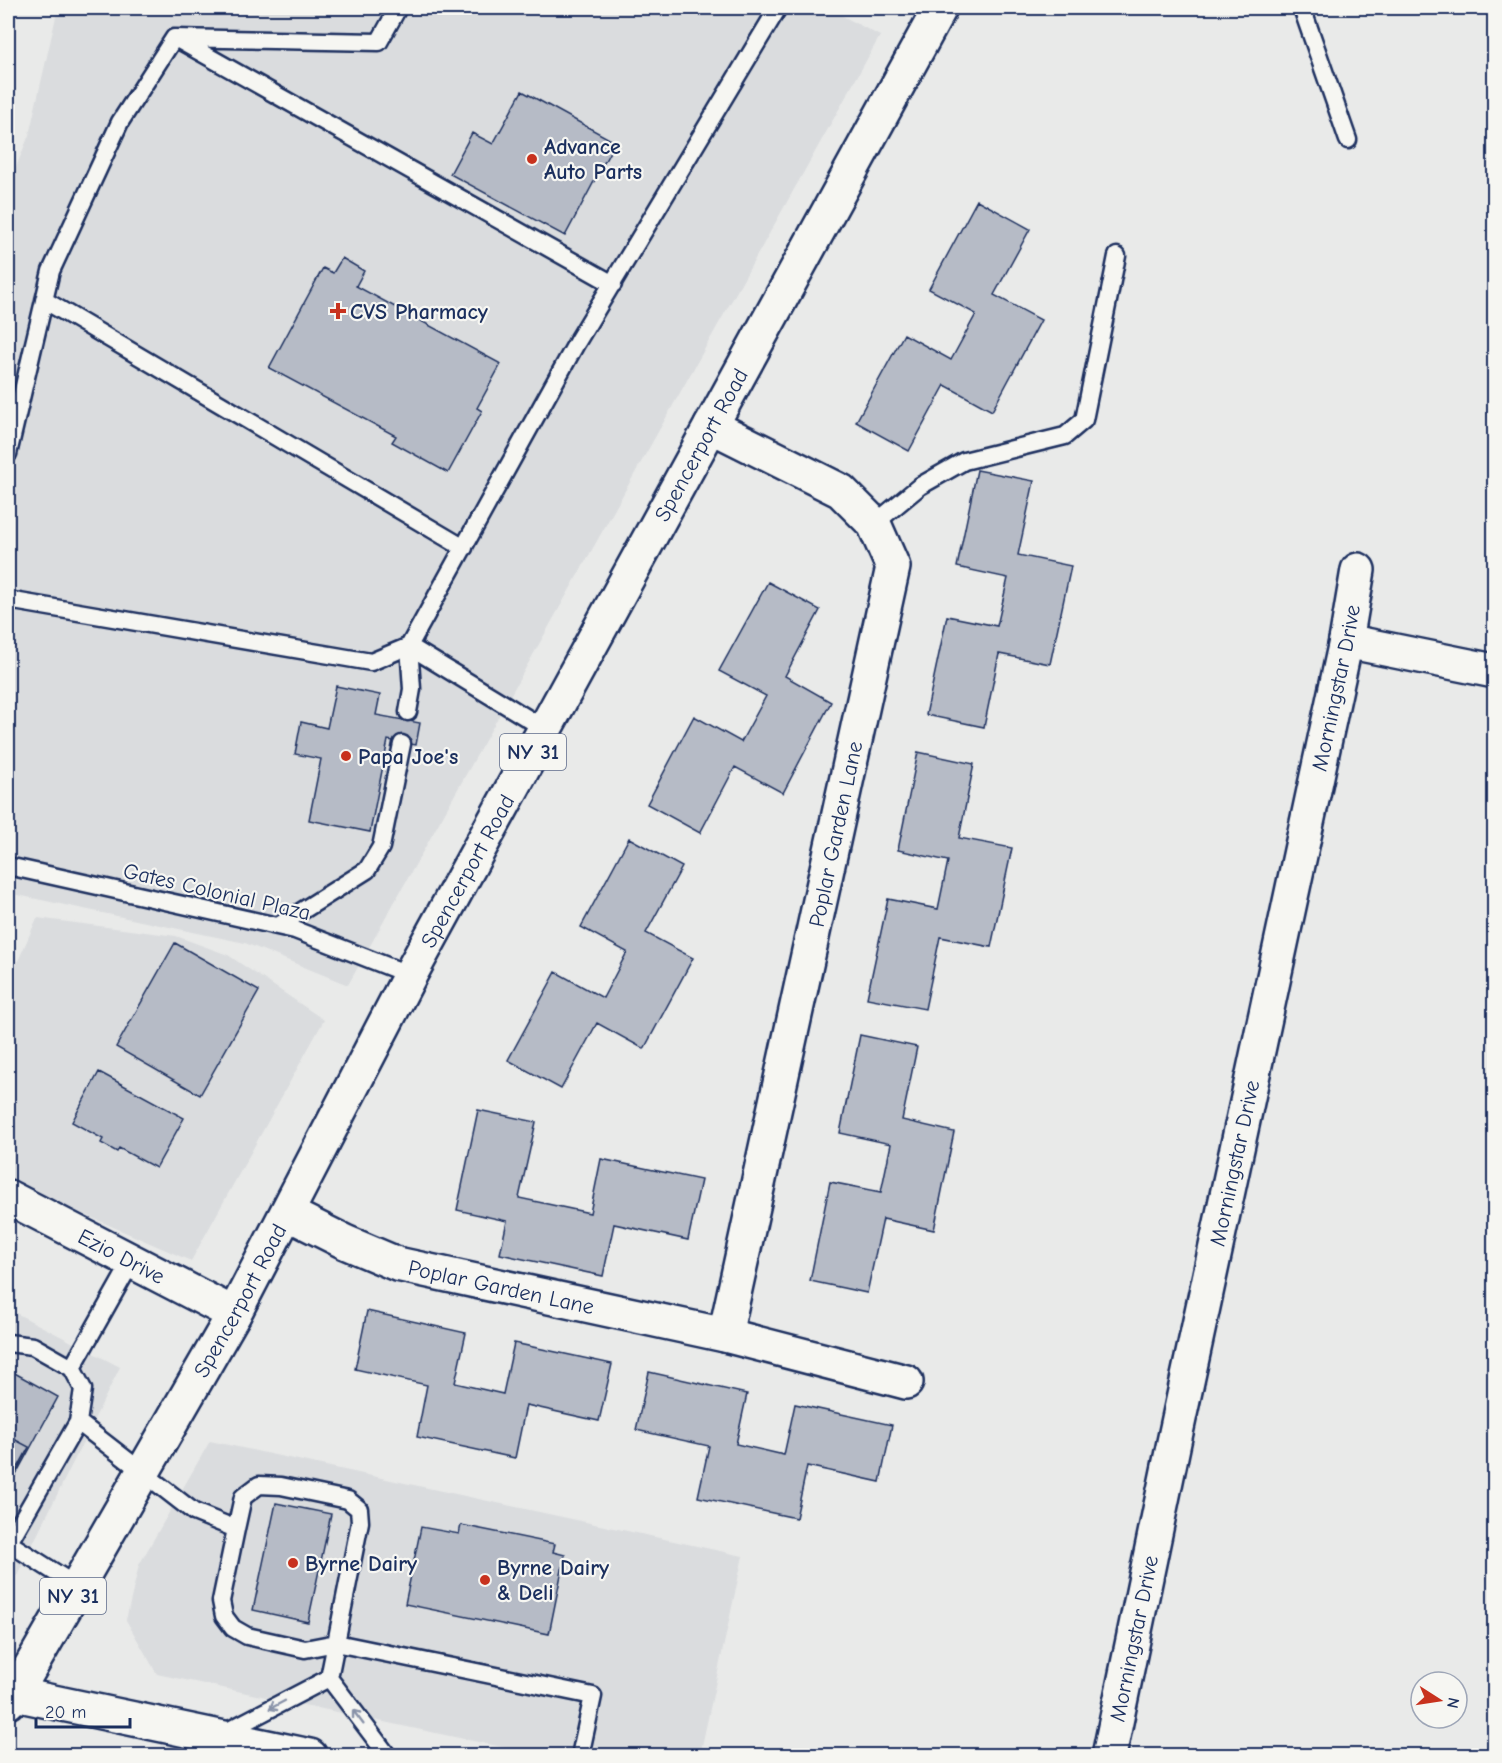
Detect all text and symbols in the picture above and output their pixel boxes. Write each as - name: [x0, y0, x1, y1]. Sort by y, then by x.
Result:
- place label: Advance Auto Parts: [544, 134, 642, 185]
- marker: Advance Auto Parts: [525, 152, 539, 166]
- place label: CVS Pharmacy: [350, 299, 489, 325]
- marker: CVS Pharmacy: [331, 304, 345, 318]
- street label: Spencerport Road: [649, 364, 754, 526]
- street label: Morningstar Drive: [1306, 603, 1366, 774]
- road number: NY 31: [500, 734, 566, 770]
- street label: Poplar Garden Lane: [804, 739, 868, 930]
- place label: Papa Joe's: [358, 744, 458, 770]
- marker: Papa Joe's: [339, 749, 353, 763]
- street label: Spencerport Road: [416, 790, 520, 952]
- street label: Gates Colonial Plaza: [121, 858, 313, 926]
- street label: Morningstar Drive: [1204, 1078, 1265, 1249]
- street label: Spencerport Road: [188, 1220, 293, 1382]
- street label: Ezio Drive: [73, 1224, 169, 1290]
- street label: Poplar Garden Lane: [406, 1255, 596, 1320]
- place label: Byrne Dairy: [305, 1551, 418, 1577]
- street label: Morningstar Drive: [1104, 1553, 1164, 1724]
- place label: Byrne Dairy & Deli: [497, 1555, 610, 1606]
- marker: Byrne Dairy: [286, 1556, 300, 1570]
- marker: Byrne Dairy & Deli: [478, 1573, 492, 1587]
- road number: NY 31: [40, 1578, 106, 1614]
- north arrow: [1409, 1670, 1469, 1730]
- scale bar: [36, 1691, 130, 1729]
- text: N: [1443, 1696, 1463, 1710]
- one-way arrow: [269, 1699, 286, 1711]
- text: 20 m: [45, 1702, 86, 1723]
- one-way arrow: [352, 1709, 364, 1725]

